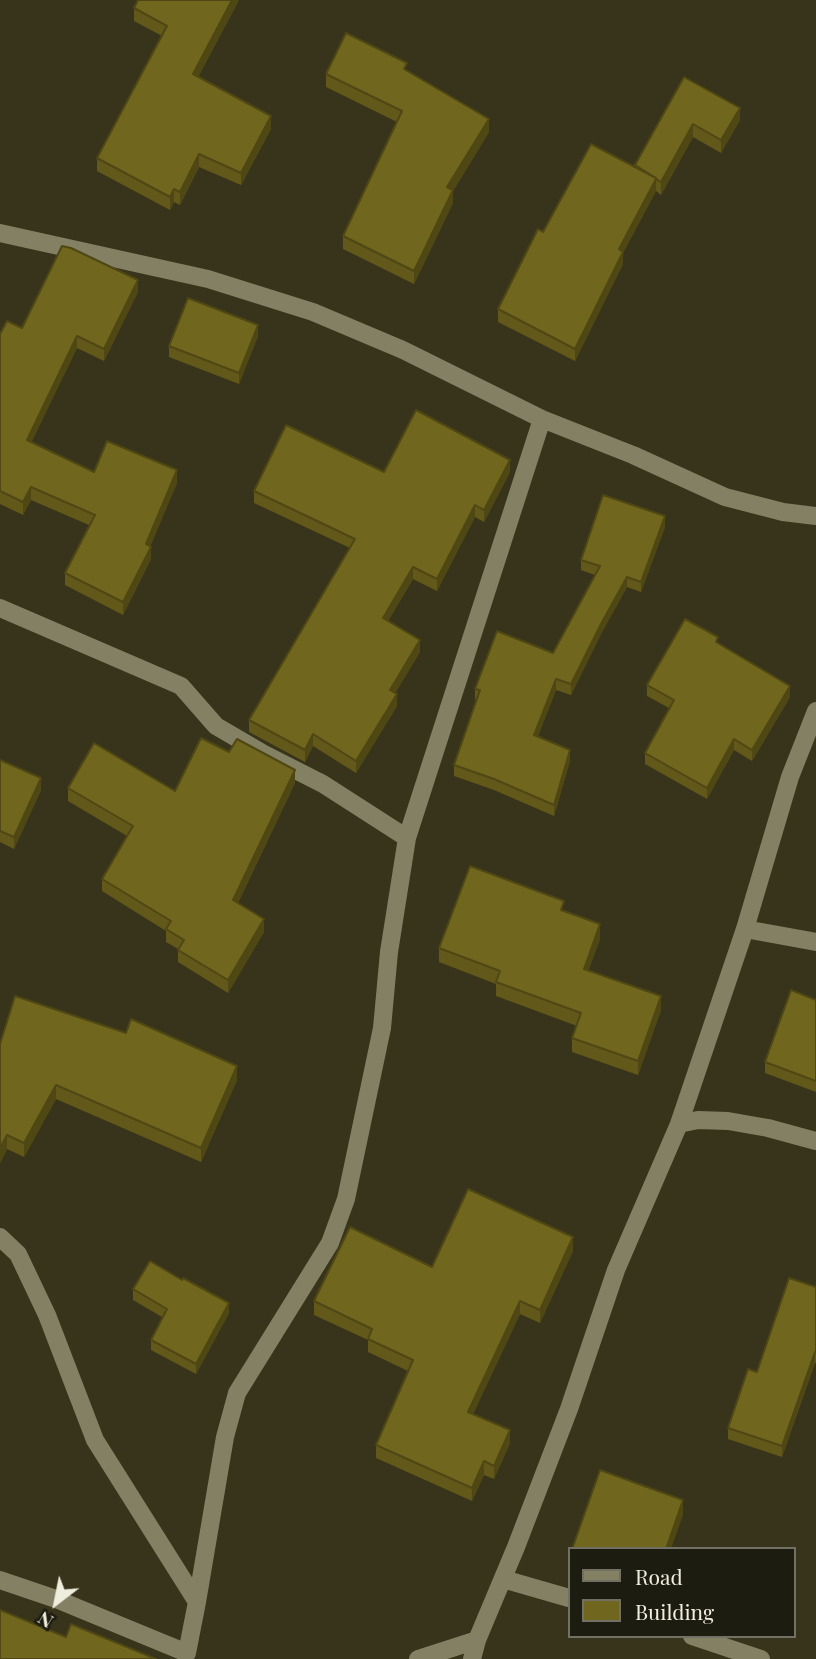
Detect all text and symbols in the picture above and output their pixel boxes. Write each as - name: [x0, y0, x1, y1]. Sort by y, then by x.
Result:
- legend: [568, 1547, 795, 1638]
- text: Road: [635, 1562, 683, 1590]
- north arrow: [21, 1568, 91, 1638]
- text: Building: [635, 1597, 714, 1625]
- text: N: [32, 1606, 58, 1635]

